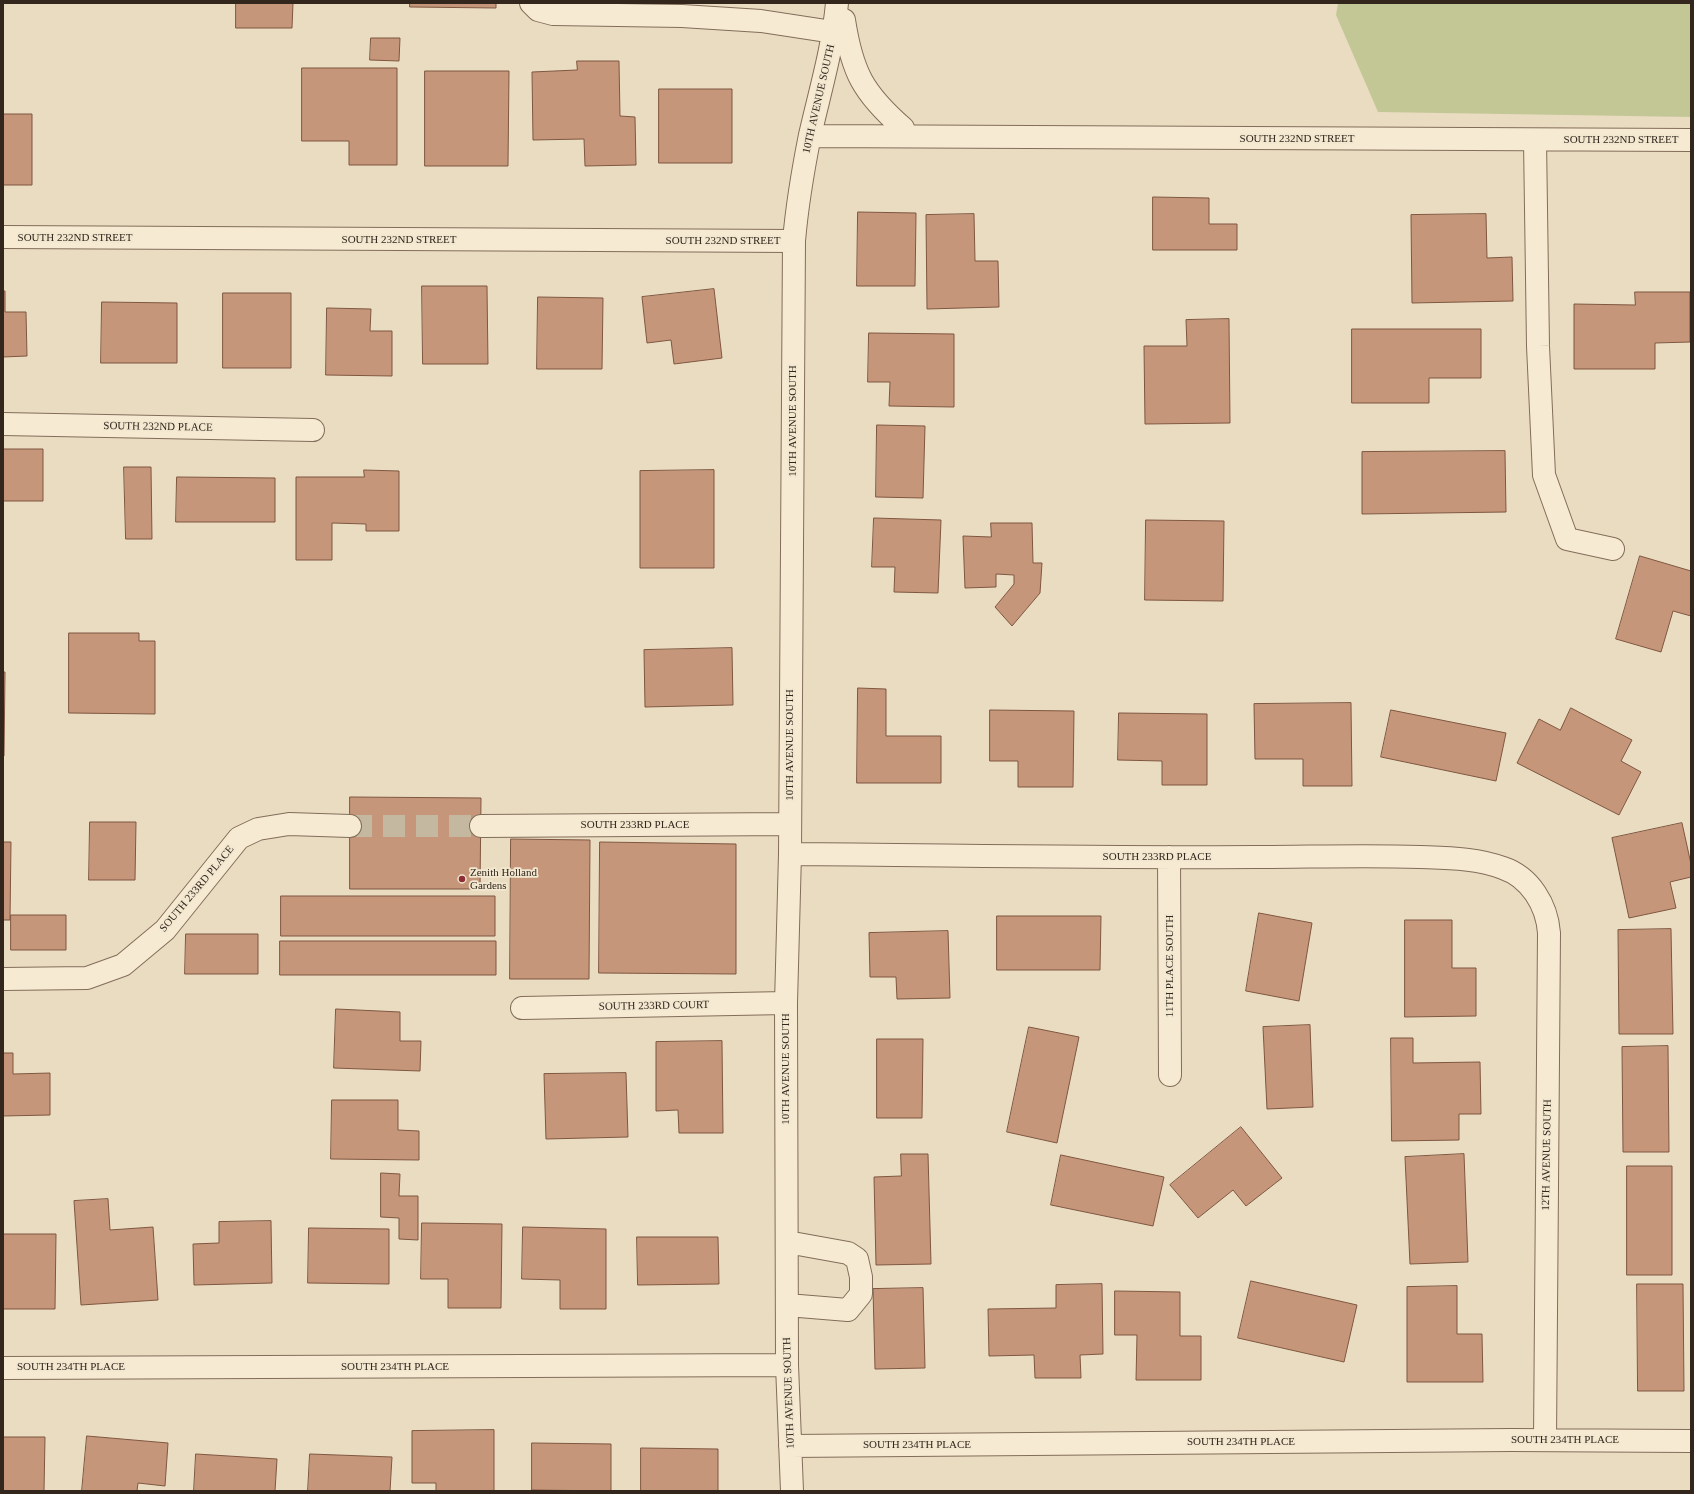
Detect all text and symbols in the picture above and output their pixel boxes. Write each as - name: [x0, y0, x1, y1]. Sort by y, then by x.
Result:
- street label: 10TH AVENUE SOUTH: [800, 43, 838, 155]
- street label: SOUTH 232ND STREET: [1240, 132, 1354, 146]
- street label: SOUTH 232ND STREET: [1564, 133, 1678, 147]
- street label: SOUTH 232ND STREET: [18, 231, 132, 245]
- street label: SOUTH 232ND STREET: [342, 233, 456, 247]
- street label: SOUTH 232ND STREET: [666, 234, 780, 248]
- street label: 10TH AVENUE SOUTH: [786, 365, 800, 477]
- street label: SOUTH 232ND PLACE: [103, 419, 213, 435]
- street label: 10TH AVENUE SOUTH: [783, 689, 797, 801]
- street label: SOUTH 233RD PLACE: [581, 818, 689, 832]
- street label: SOUTH 233RD PLACE: [157, 843, 237, 935]
- street label: SOUTH 233RD PLACE: [1103, 850, 1211, 864]
- place label: Zenith Holland Gardens: [470, 866, 537, 892]
- marker: Zenith Holland Gardens: [457, 874, 467, 884]
- street label: 11TH PLACE SOUTH: [1163, 915, 1177, 1017]
- street label: SOUTH 233RD COURT: [599, 998, 709, 1014]
- street label: 10TH AVENUE SOUTH: [779, 1013, 793, 1125]
- street label: 12TH AVENUE SOUTH: [1539, 1099, 1555, 1211]
- street label: 10TH AVENUE SOUTH: [780, 1337, 798, 1449]
- street label: SOUTH 234TH PLACE: [17, 1360, 125, 1374]
- street label: SOUTH 234TH PLACE: [341, 1360, 449, 1374]
- street label: SOUTH 234TH PLACE: [1511, 1433, 1619, 1447]
- street label: SOUTH 234TH PLACE: [1187, 1435, 1295, 1449]
- street label: SOUTH 234TH PLACE: [863, 1438, 971, 1452]

